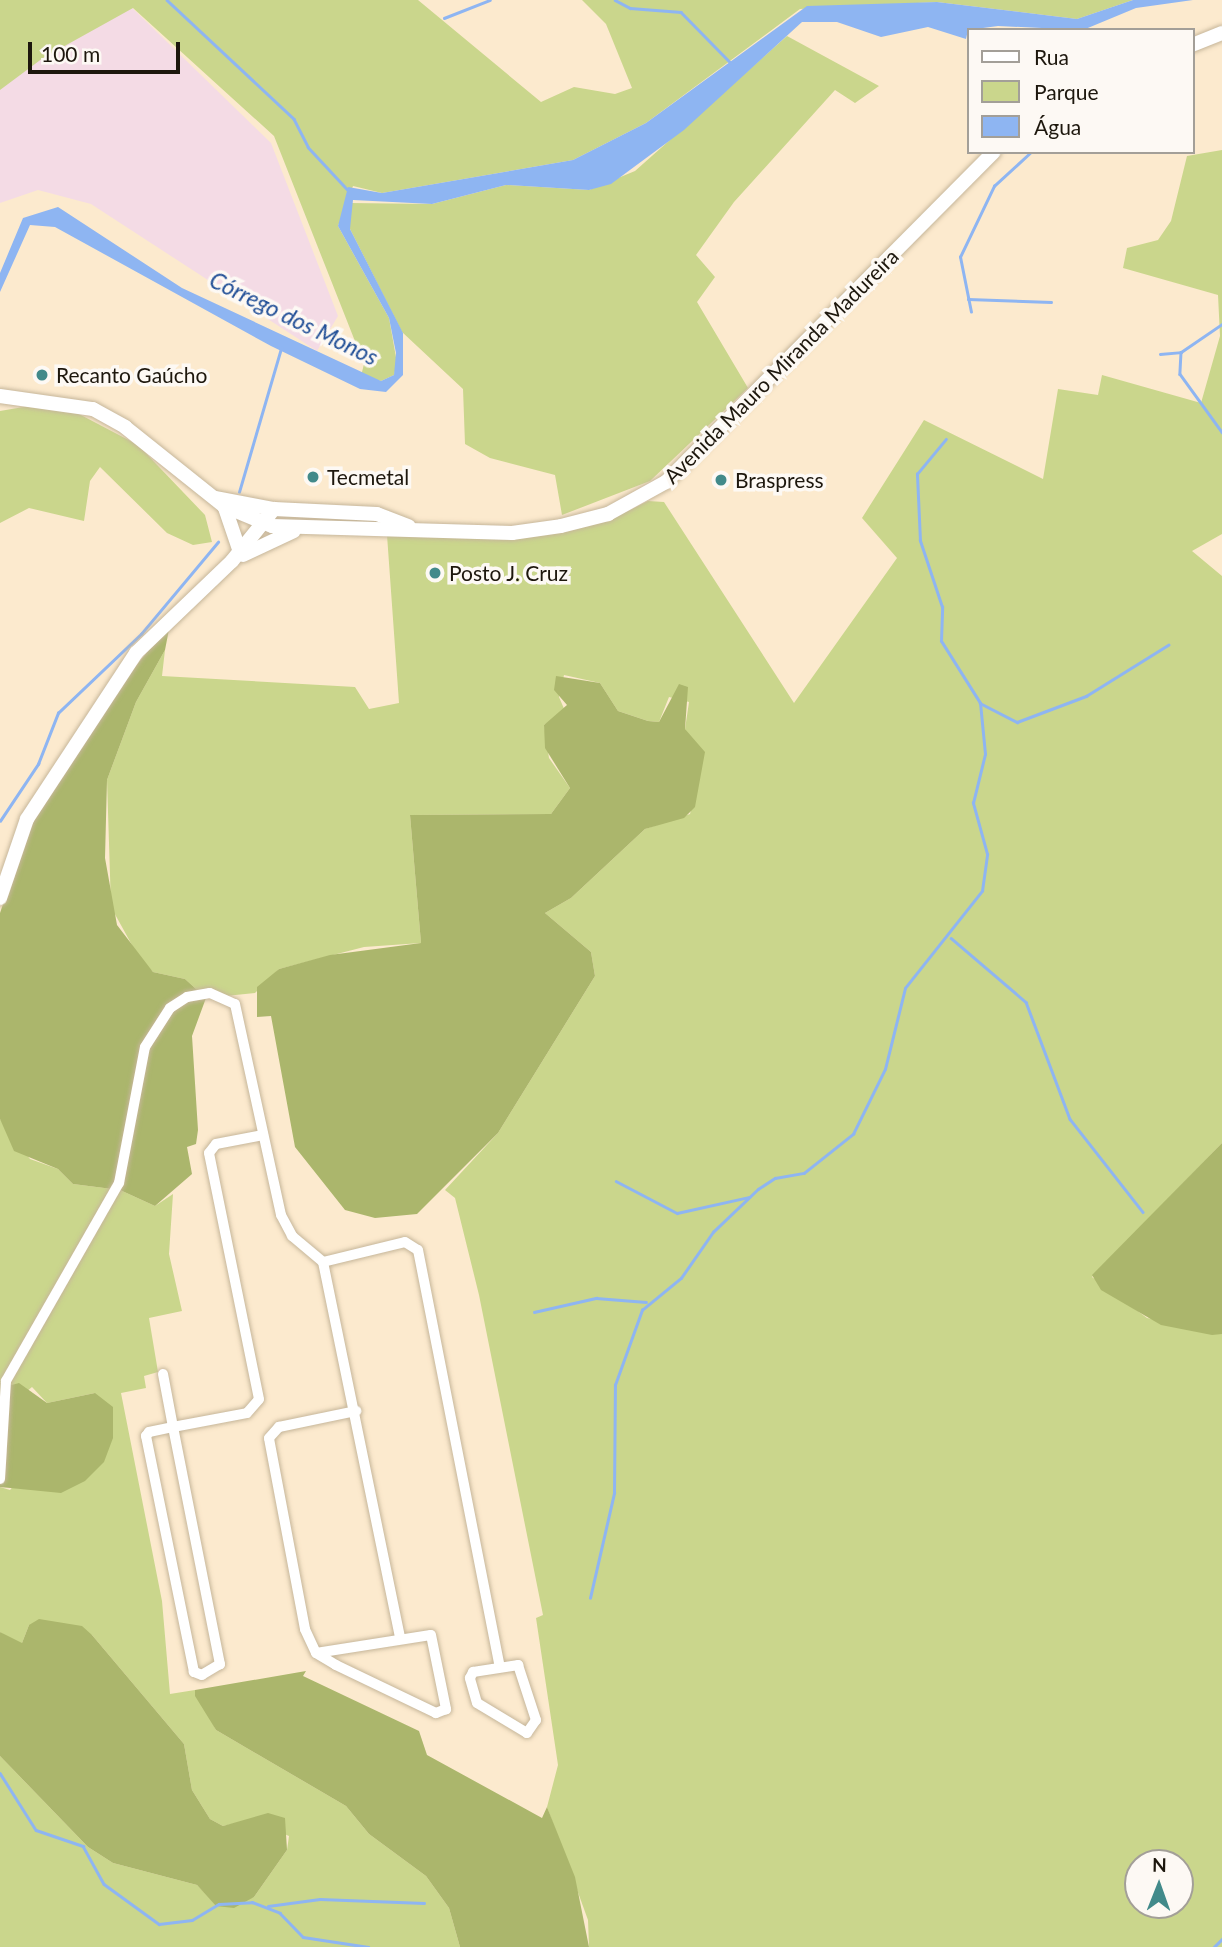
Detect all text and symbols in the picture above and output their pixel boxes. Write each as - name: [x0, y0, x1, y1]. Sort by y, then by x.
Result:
- scale bar: [32, 28, 184, 72]
- legend: [967, 28, 1194, 154]
- text: 100 m: [41, 41, 100, 66]
- text: Rua: [1034, 44, 1069, 69]
- text: Parque: [1034, 79, 1099, 104]
- text: Água: [1034, 114, 1081, 139]
- street label: Avenida Mauro Miranda Madureira: [659, 244, 903, 488]
- water label: Córrego dos Monos: [205, 265, 383, 371]
- place label: Recanto Gaúcho: [56, 362, 207, 388]
- marker: Recanto Gaúcho: [34, 367, 50, 383]
- place label: Tecmetal: [327, 464, 409, 490]
- place label: Braspress: [735, 467, 824, 493]
- marker: Tecmetal: [305, 469, 321, 485]
- marker: Braspress: [713, 472, 729, 488]
- place label: Posto J. Cruz: [449, 560, 569, 586]
- marker: Posto J. Cruz: [427, 565, 443, 581]
- north arrow: [1124, 1849, 1194, 1919]
- text: N: [1152, 1853, 1167, 1876]

